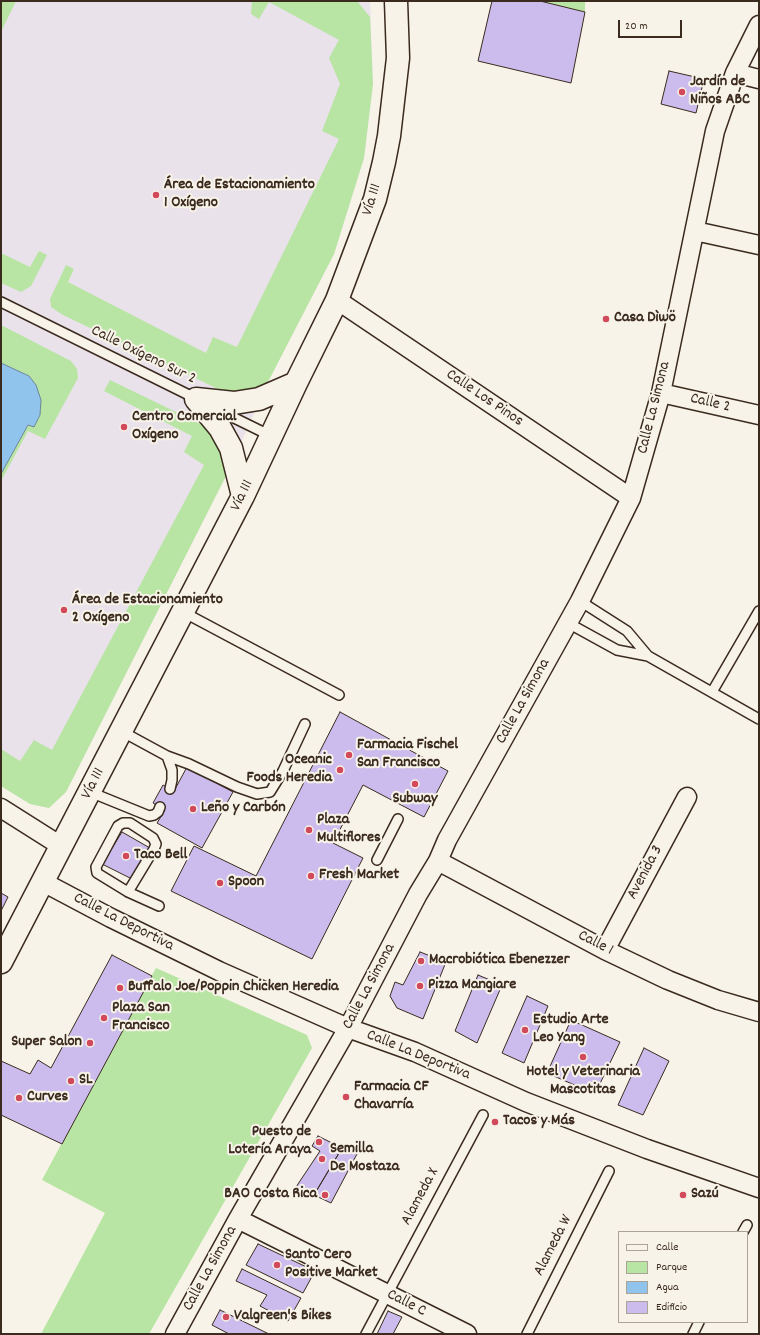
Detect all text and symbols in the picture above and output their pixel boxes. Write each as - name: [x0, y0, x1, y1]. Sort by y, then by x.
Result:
- scale bar: [620, 12, 684, 38]
- text: 20 m: [625, 18, 648, 35]
- place label: Jardín de Niños ABC: [690, 73, 750, 111]
- marker: Jardín de Niños ABC: [677, 87, 687, 97]
- place label: Área de Estacionamiento 1 Oxígeno: [164, 176, 315, 214]
- street label: Vía 111: [359, 182, 387, 218]
- marker: Área de Estacionamiento 1 Oxígeno: [151, 190, 161, 200]
- place label: Casa Dìwö: [614, 309, 676, 329]
- marker: Casa Dìwö: [601, 314, 611, 324]
- street label: Calle Oxígeno Sur 2: [87, 322, 199, 390]
- street label: Calle La Simona: [634, 360, 676, 456]
- street label: Calle Los Pinos: [442, 366, 526, 432]
- street label: Calle 2: [688, 390, 732, 418]
- place label: Centro Comercial Oxígeno: [132, 408, 237, 446]
- marker: Centro Comercial Oxígeno: [119, 422, 129, 432]
- street label: Vía 111: [227, 477, 259, 515]
- place label: Área de Estacionamiento 2 Oxígeno: [72, 591, 223, 629]
- marker: Área de Estacionamiento 2 Oxígeno: [59, 605, 69, 615]
- street label: Calle La Simona: [493, 656, 555, 748]
- place label: Farmacia Fischel San Francisco: [357, 736, 458, 774]
- marker: Farmacia Fischel San Francisco: [344, 750, 354, 760]
- place label: Oceanic Foods Heredia: [247, 751, 332, 789]
- street label: Vía 111: [78, 765, 110, 803]
- marker: Oceanic Foods Heredia: [335, 765, 345, 775]
- marker: Subway: [410, 779, 420, 789]
- place label: Subway: [392, 790, 438, 810]
- place label: Leño y Carbón: [201, 799, 286, 819]
- marker: Leño y Carbón: [188, 804, 198, 814]
- place label: Plaza Multiflores: [317, 811, 381, 849]
- marker: Plaza Multiflores: [304, 825, 314, 835]
- street label: Avenida 3: [624, 843, 668, 903]
- place label: Taco Bell: [134, 846, 187, 866]
- marker: Taco Bell: [121, 851, 131, 861]
- place label: Fresh Market: [319, 866, 399, 886]
- marker: Fresh Market: [306, 871, 316, 881]
- place label: Spoon: [228, 873, 264, 893]
- marker: Spoon: [215, 878, 225, 888]
- street label: Calle La Deportiva: [70, 889, 176, 957]
- street label: Calle 1: [574, 927, 616, 961]
- street label: Calle La Simona: [339, 941, 401, 1033]
- place label: Macrobiótica Ebenezzer: [429, 951, 570, 971]
- marker: Macrobiótica Ebenezzer: [416, 956, 426, 966]
- place label: Pizza Mangiare: [428, 976, 516, 996]
- place label: Buffalo Joe/Poppin Chicken Heredia: [128, 978, 338, 998]
- marker: Pizza Mangiare: [415, 981, 425, 991]
- marker: Buffalo Joe/Poppin Chicken Heredia: [115, 983, 125, 993]
- place label: Plaza San Francisco: [112, 999, 170, 1037]
- place label: Estudio Arte Leo Yang: [533, 1011, 609, 1049]
- marker: Plaza San Francisco: [99, 1013, 109, 1023]
- marker: Estudio Arte Leo Yang: [520, 1025, 530, 1035]
- street label: Calle La Deportiva: [363, 1026, 473, 1086]
- place label: Super Salon: [11, 1033, 82, 1053]
- marker: Super Salon: [85, 1038, 95, 1048]
- marker: Hotel y Veterinaria Mascotitas: [578, 1052, 588, 1062]
- place label: Hotel y Veterinaria Mascotitas: [526, 1063, 640, 1101]
- place label: SL: [79, 1071, 93, 1091]
- marker: SL: [66, 1076, 76, 1086]
- place label: Farmacia CF Chavarría: [354, 1078, 429, 1116]
- place label: Curves: [27, 1088, 68, 1108]
- marker: Farmacia CF Chavarría: [341, 1092, 351, 1102]
- marker: Curves: [14, 1093, 24, 1103]
- place label: Tacos y Más: [503, 1112, 575, 1132]
- marker: Tacos y Más: [490, 1117, 500, 1127]
- place label: Puesto de Lotería Araya: [228, 1123, 311, 1161]
- marker: Puesto de Lotería Araya: [314, 1137, 324, 1147]
- place label: Semilla De Mostaza: [330, 1140, 399, 1178]
- marker: Semilla De Mostaza: [317, 1154, 327, 1164]
- street label: Alameda X: [398, 1165, 444, 1229]
- place label: BAO Costa Rica: [224, 1185, 317, 1205]
- place label: Sazú: [691, 1185, 719, 1205]
- marker: BAO Costa Rica: [320, 1190, 330, 1200]
- marker: Sazú: [678, 1190, 688, 1200]
- street label: Alameda W: [530, 1212, 578, 1280]
- street label: Calle La Simona: [180, 1223, 242, 1315]
- legend: [618, 1231, 748, 1323]
- text: Calle: [656, 1239, 679, 1256]
- place label: Santo Cero Positive Market: [285, 1246, 378, 1284]
- text: Parque: [656, 1259, 687, 1276]
- marker: Santo Cero Positive Market: [272, 1260, 282, 1270]
- text: Agua: [656, 1279, 679, 1296]
- street label: Calle C: [383, 1286, 429, 1322]
- text: Edificio: [656, 1299, 687, 1316]
- place label: Valgreen's Bikes: [234, 1307, 332, 1327]
- marker: Valgreen's Bikes: [221, 1312, 231, 1322]

